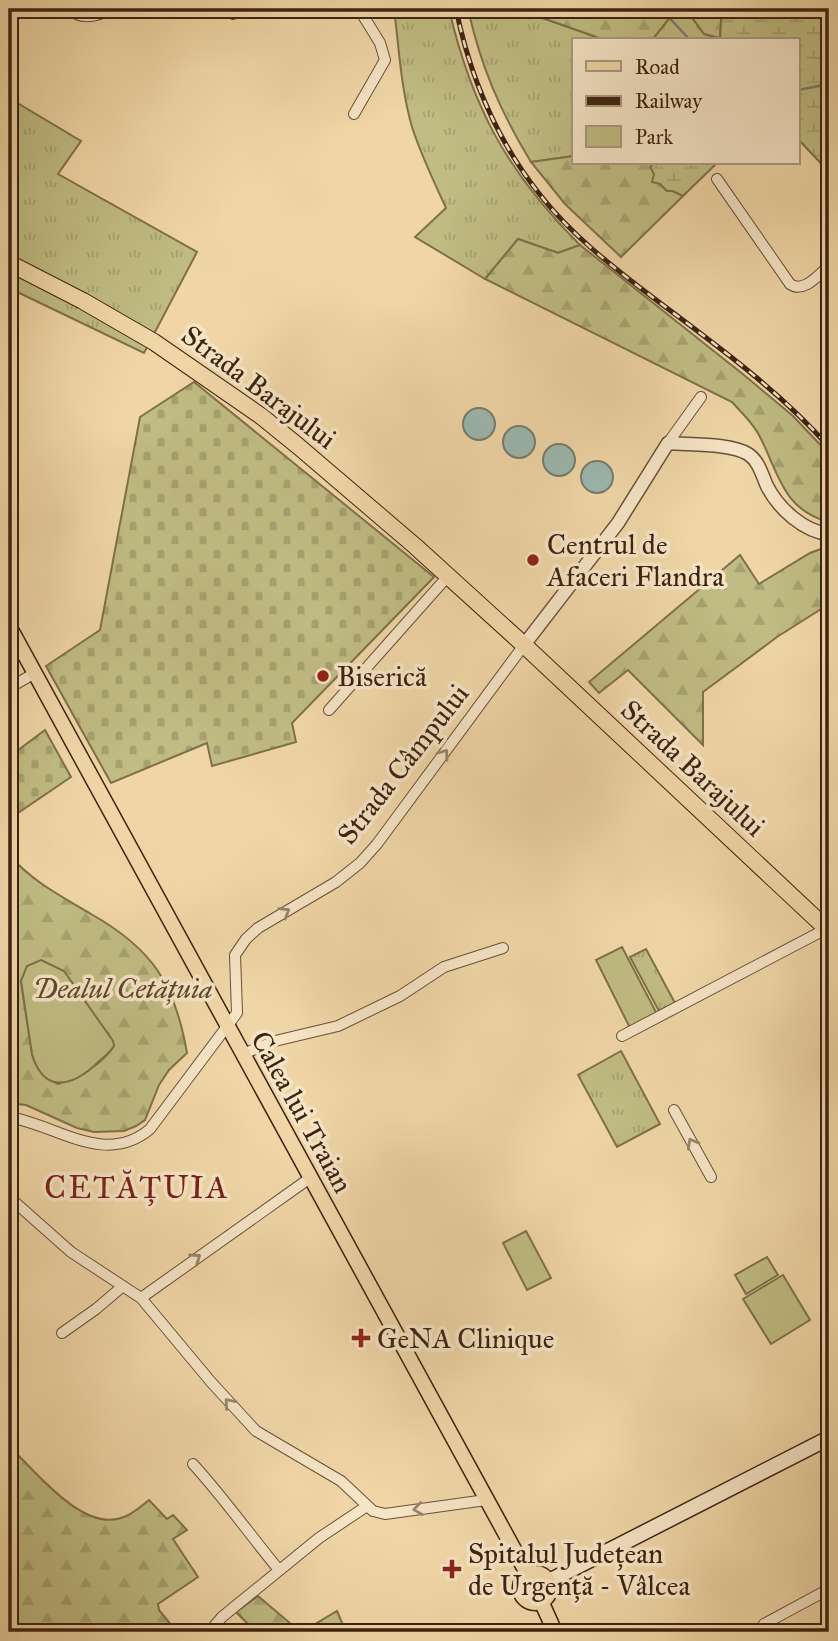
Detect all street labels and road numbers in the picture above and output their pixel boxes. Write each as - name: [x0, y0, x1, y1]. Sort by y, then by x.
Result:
- street label: Strada Barajului: [175, 317, 344, 457]
- street label: Strada Câmpului: [330, 677, 477, 851]
- street label: Strada Barajului: [614, 692, 773, 844]
- street label: Calea lui Traian: [243, 1025, 361, 1199]

